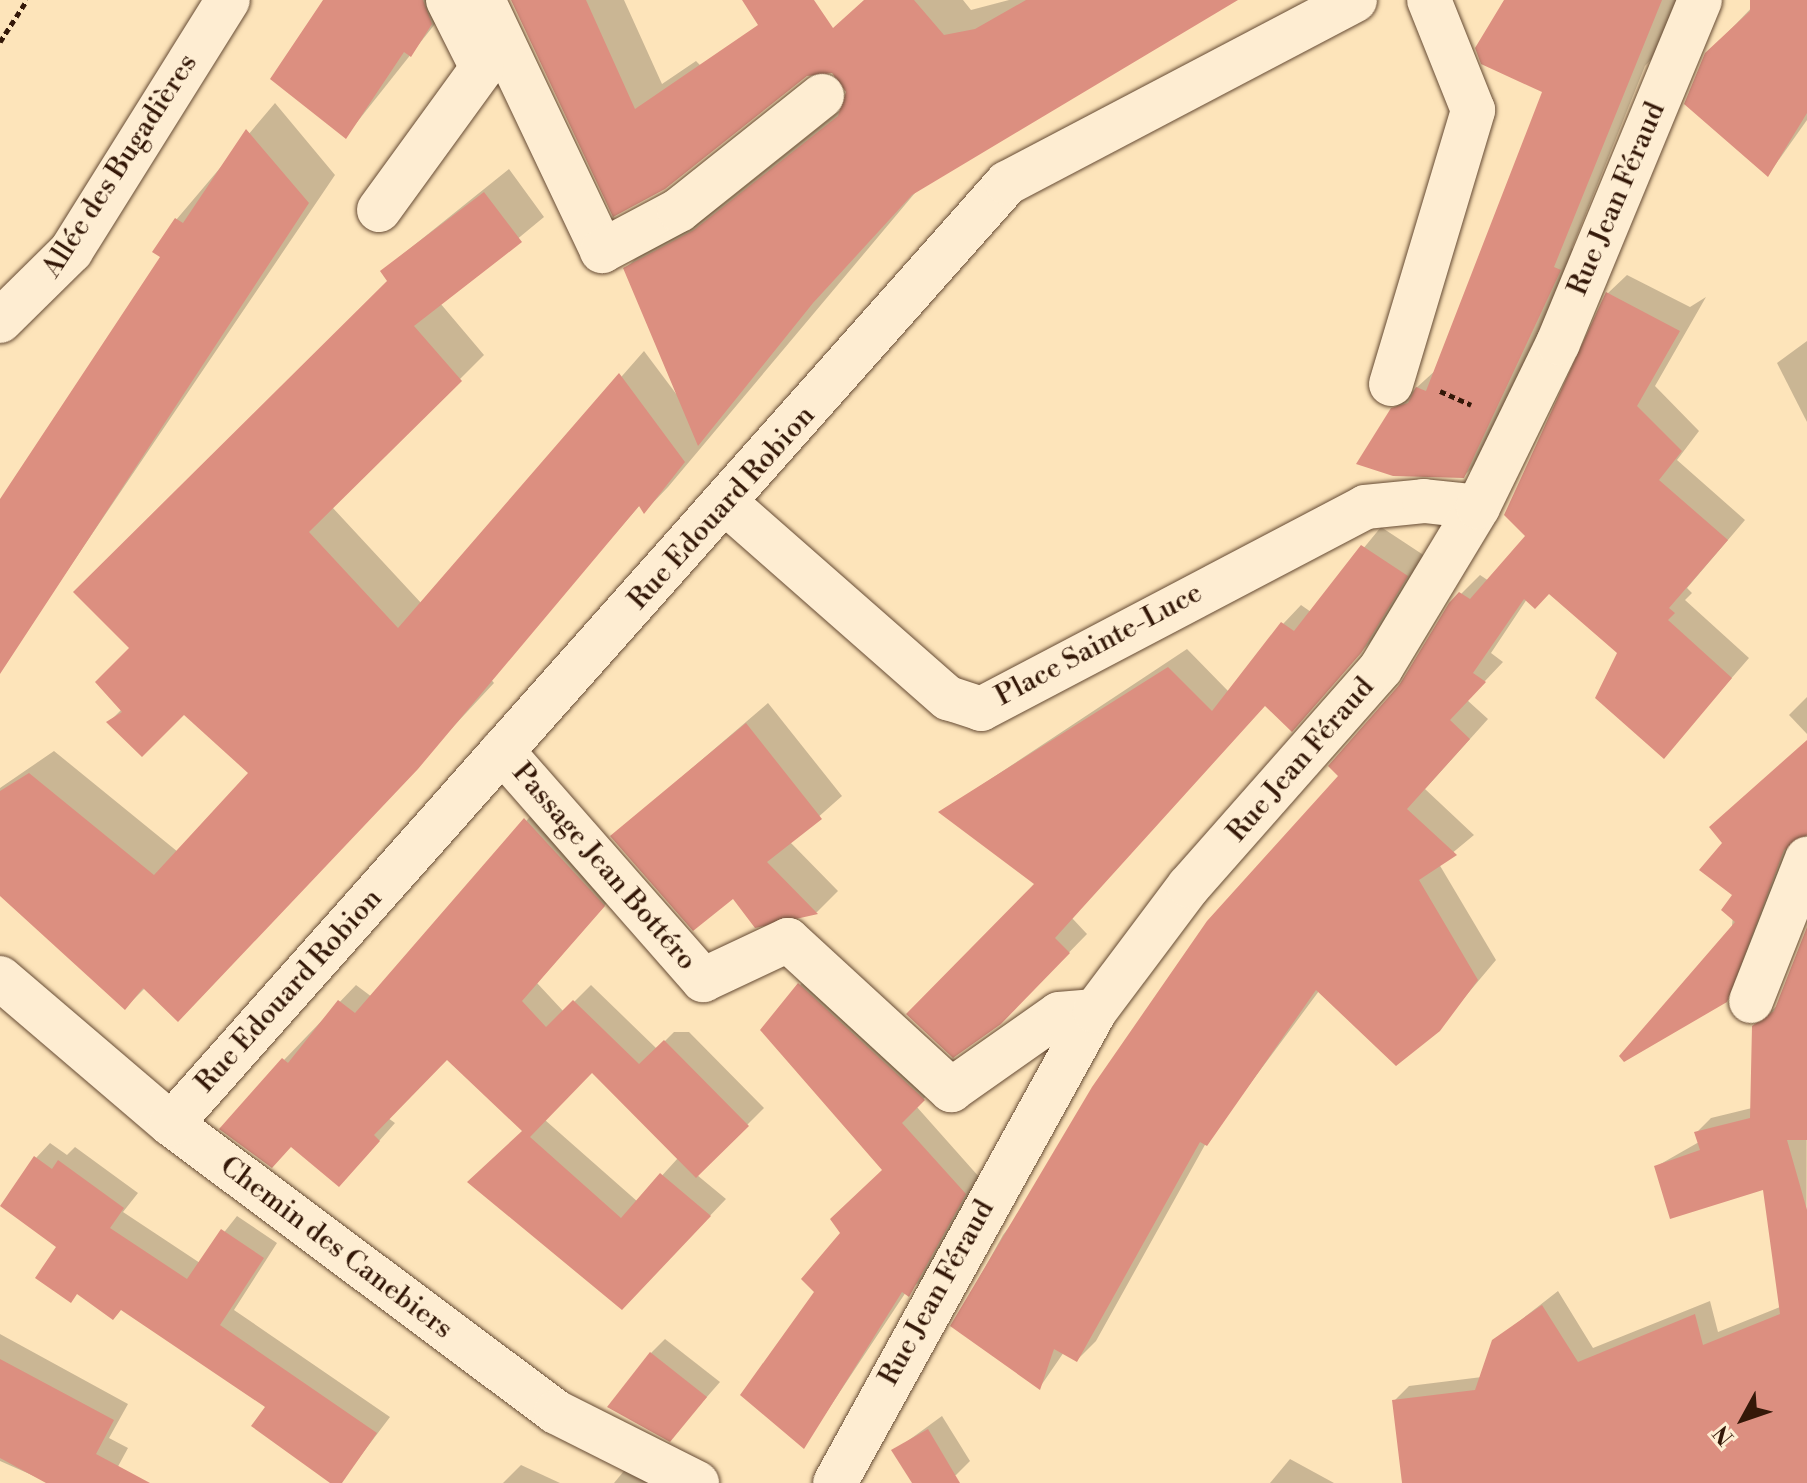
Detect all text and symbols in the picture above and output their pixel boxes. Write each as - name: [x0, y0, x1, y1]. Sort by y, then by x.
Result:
- street label: Allée des Bugadières: [35, 48, 205, 284]
- street label: Rue Jean Féraud: [1561, 97, 1673, 301]
- street label: Rue Edouard Robion: [622, 399, 822, 617]
- street label: Place Sainte-Luce: [990, 576, 1208, 714]
- street label: Rue Jean Féraud: [1221, 671, 1381, 849]
- street label: Passage Jean Bottéro: [505, 756, 703, 978]
- street label: Rue Edouard Robion: [189, 882, 389, 1100]
- street label: Chemin des Canebiers: [213, 1150, 459, 1346]
- street label: Rue Jean Féraud: [872, 1194, 1002, 1392]
- north arrow: [1703, 1379, 1783, 1459]
- text: N: [1708, 1419, 1740, 1450]

